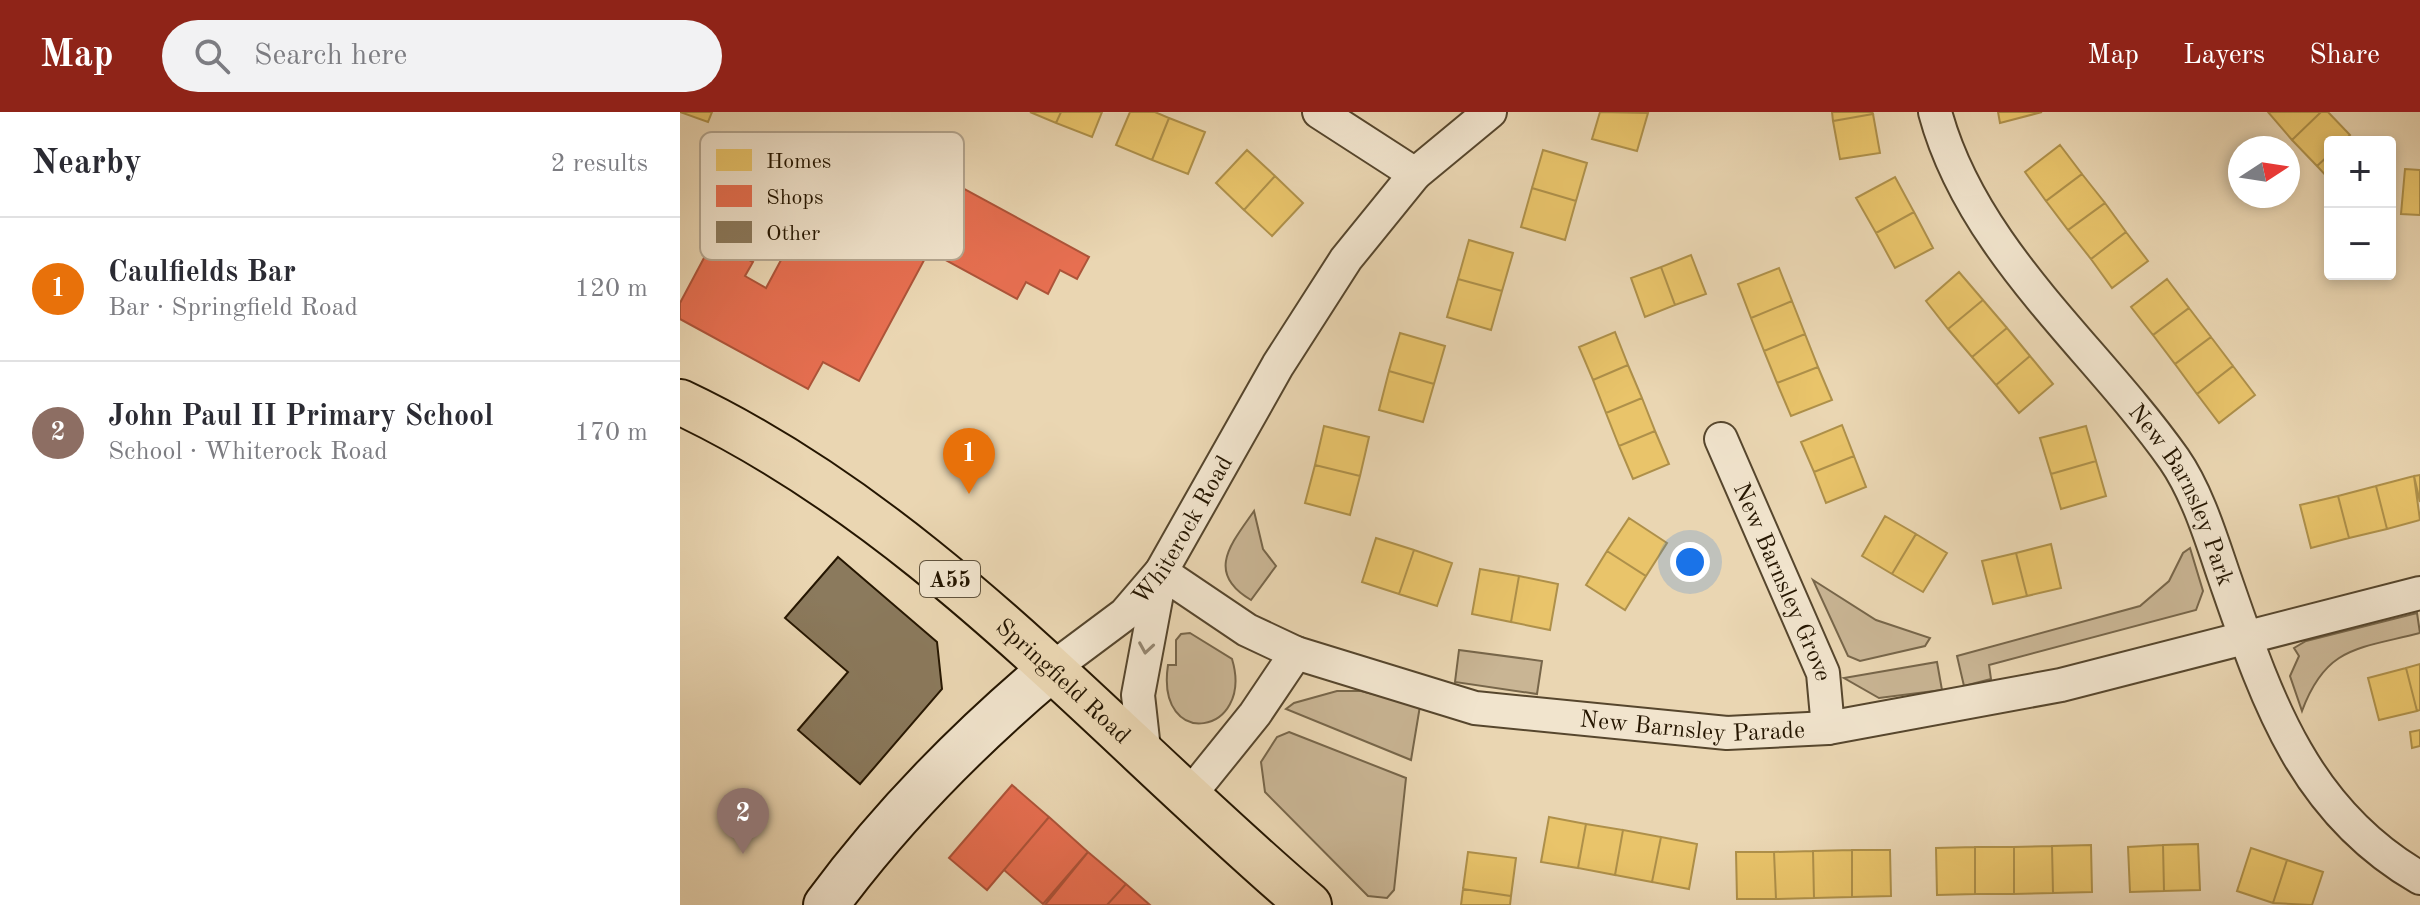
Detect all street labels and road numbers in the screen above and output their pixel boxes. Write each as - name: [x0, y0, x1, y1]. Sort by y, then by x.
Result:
- street label: New Barnsley Park: [2123, 400, 2236, 589]
- street label: Whiterock Road: [1129, 452, 1238, 610]
- street label: New Barnsley Grove: [1728, 480, 1834, 682]
- road number: A55: [920, 561, 980, 597]
- street label: Springfield Road: [991, 615, 1134, 749]
- street label: New Barnsley Parade: [1578, 708, 1806, 747]

